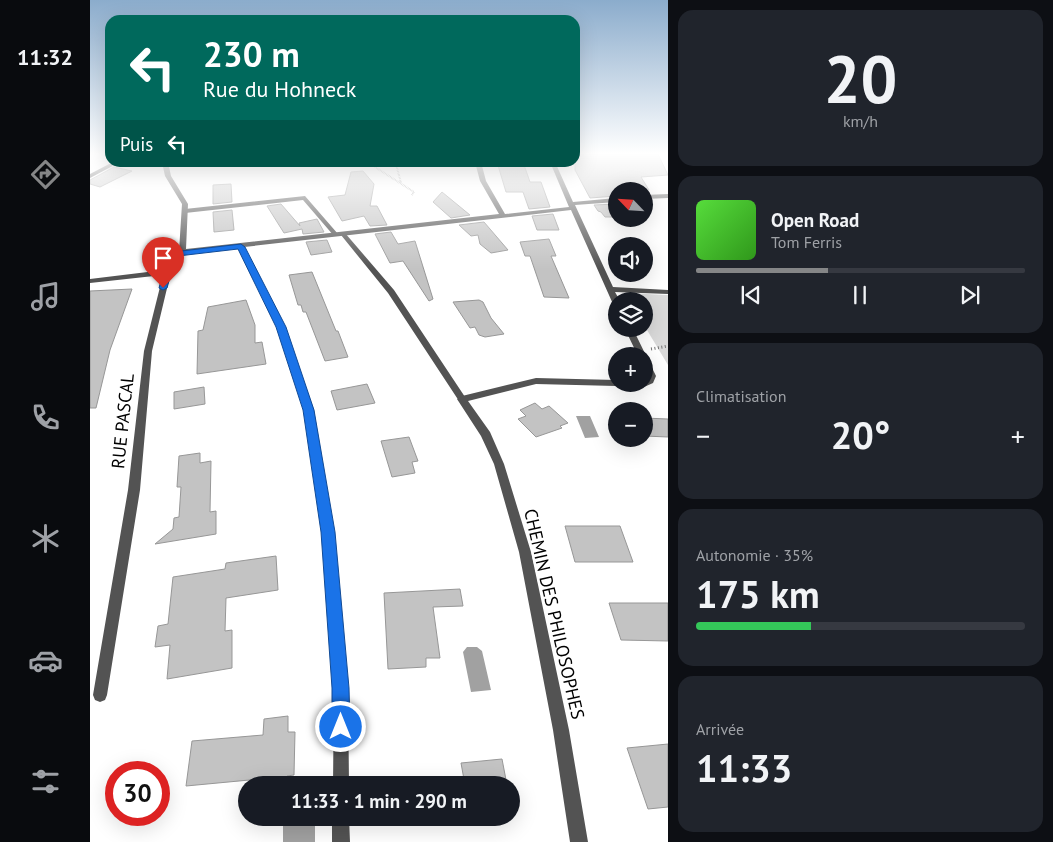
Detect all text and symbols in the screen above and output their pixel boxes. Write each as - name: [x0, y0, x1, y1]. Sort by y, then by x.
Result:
- text: 230 m: [203, 31, 300, 77]
- icon: left: [120, 35, 185, 100]
- text: 20: [824, 36, 897, 120]
- text: 11:32: [17, 43, 73, 71]
- text: Rue du Hohneck: [203, 75, 356, 103]
- text: km/h: [843, 111, 878, 131]
- icon: left: [163, 130, 191, 158]
- text: Puis: [120, 132, 153, 156]
- icon: directions: [28, 157, 63, 192]
- north arrow: [608, 182, 652, 228]
- map controls: [608, 182, 653, 447]
- text: Open Road: [771, 208, 859, 232]
- text: Tom Ferris: [771, 232, 842, 252]
- pin: [142, 237, 184, 288]
- button: sound: [608, 237, 653, 282]
- icon: arrive: [149, 244, 177, 272]
- icon: music: [28, 279, 63, 314]
- icon: previous: [737, 281, 765, 309]
- icon: pause: [846, 281, 874, 309]
- icon: next: [956, 281, 984, 309]
- button: layers: [608, 292, 653, 337]
- button: +: [608, 347, 653, 392]
- street label: RUE PASCAL: [106, 372, 139, 470]
- text: Climatisation: [696, 386, 786, 406]
- icon: phone: [28, 400, 63, 435]
- button: −: [608, 402, 653, 447]
- text: 20°: [831, 410, 890, 459]
- text: −: [696, 417, 710, 454]
- text: +: [1011, 417, 1025, 454]
- street label: CHEMIN DES PHILOSOPHES: [519, 506, 590, 721]
- icon: climate: [28, 521, 63, 556]
- text: Autonomie · 35%: [696, 545, 813, 565]
- text: 175 km: [696, 569, 820, 618]
- icon: car: [28, 643, 63, 678]
- position arrow: [314, 700, 366, 752]
- text: Arrivée: [696, 719, 744, 739]
- text: 11:33: [696, 743, 792, 792]
- speed limit sign: 30: [105, 761, 170, 826]
- icon: filters: [28, 764, 63, 799]
- text: 11:33 · 1 min · 290 m: [291, 789, 467, 813]

